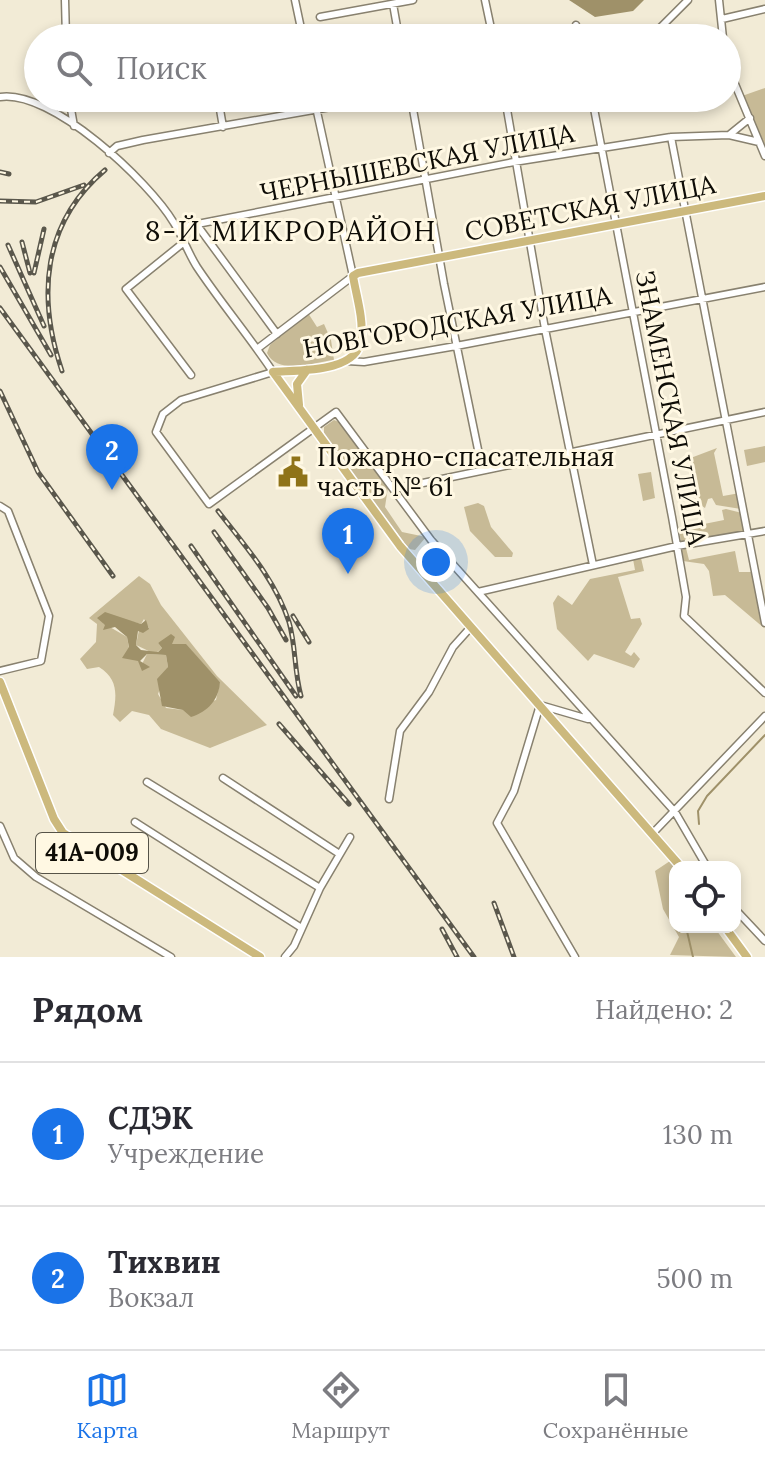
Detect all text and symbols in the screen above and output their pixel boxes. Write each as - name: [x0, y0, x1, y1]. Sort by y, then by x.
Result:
- search box: [24, 24, 741, 112]
- icon: search: [52, 46, 96, 90]
- text: Поиск: [116, 49, 207, 87]
- street label: ЧЕРНЫШЕВСКАЯ УЛИЦА: [257, 116, 577, 209]
- street label: СОВЕТСКАЯ УЛИЦА: [462, 167, 719, 248]
- district label: 8-Й МИКРОРАЙОН: [145, 213, 437, 249]
- street label: ЗНАМЕНСКАЯ УЛИЦА: [629, 268, 714, 549]
- street label: НОВГОРОДСКАЯ УЛИЦА: [300, 278, 614, 365]
- pin: 2: [86, 424, 138, 490]
- place label: Пожарно-спасательная часть № 61: [317, 440, 614, 503]
- public building icon: Пожарно-спасательная часть № 61: [276, 455, 310, 489]
- pin: 1: [322, 508, 374, 574]
- your location: [416, 542, 456, 582]
- road number: 41А-009: [36, 833, 148, 873]
- map controls: [669, 861, 741, 933]
- button: locate: [669, 861, 741, 933]
- text: Рядом: [32, 988, 143, 1031]
- text: Найдено: 2: [595, 993, 733, 1026]
- text: СДЭК: [108, 1099, 193, 1137]
- text: 1: [53, 1118, 63, 1151]
- text: 130 m: [663, 1118, 733, 1151]
- text: Учреждение: [108, 1137, 264, 1170]
- text: Тихвин: [108, 1243, 221, 1281]
- text: 2: [51, 1262, 65, 1295]
- text: 500 m: [656, 1262, 733, 1295]
- text: Вокзал: [108, 1281, 194, 1314]
- tab: Карта: [77, 1368, 138, 1444]
- tab: Маршрут: [291, 1368, 390, 1444]
- tab: Сохранённые: [543, 1368, 688, 1444]

